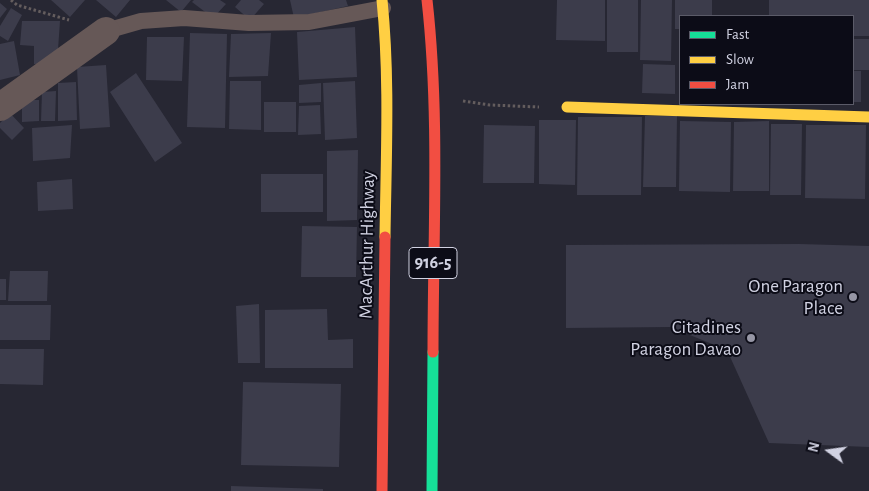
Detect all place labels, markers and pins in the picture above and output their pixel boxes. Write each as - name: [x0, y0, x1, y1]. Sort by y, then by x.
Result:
- place label: One Paragon Place: [748, 275, 843, 319]
- marker: One Paragon Place: [847, 291, 859, 303]
- place label: Citadines Paragon Davao: [630, 316, 741, 360]
- marker: Citadines Paragon Davao: [745, 332, 757, 344]

